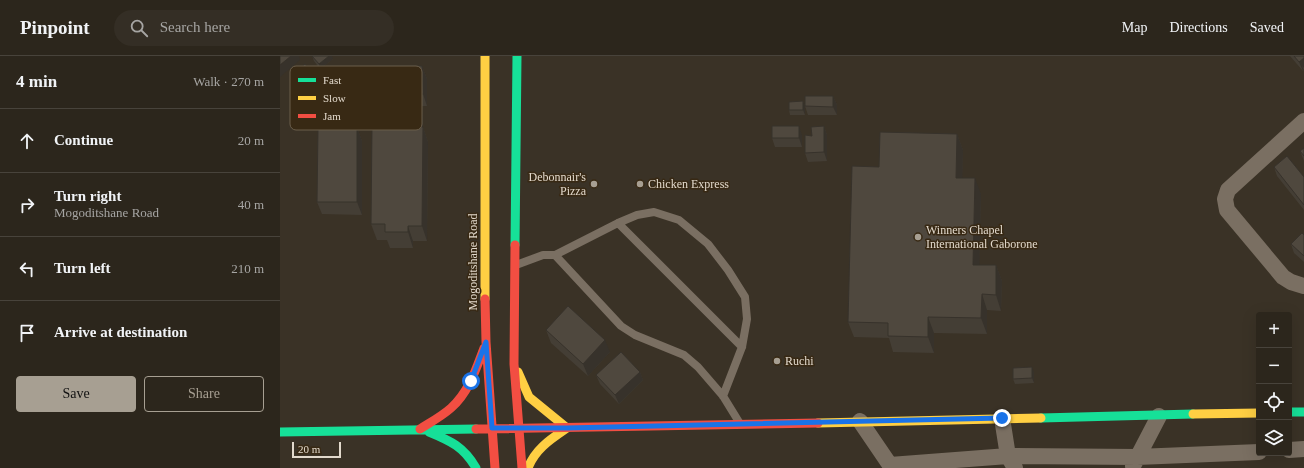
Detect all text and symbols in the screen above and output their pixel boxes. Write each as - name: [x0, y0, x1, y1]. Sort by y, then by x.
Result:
- search box: [114, 10, 394, 46]
- text: Pinpoint: [20, 17, 90, 38]
- icon: search: [128, 17, 150, 39]
- text: Search here: [160, 19, 230, 35]
- text: Map: [1122, 20, 1147, 35]
- text: Directions: [1169, 20, 1228, 35]
- text: Saved: [1250, 20, 1284, 35]
- legend: [290, 66, 422, 130]
- text: 4 min: [16, 72, 57, 91]
- text: Walk · 270 m: [193, 74, 264, 89]
- text: Fast: [323, 74, 341, 86]
- text: Slow: [323, 92, 346, 104]
- text: Jam: [323, 110, 341, 122]
- icon: ahead: [16, 130, 38, 152]
- text: Continue: [54, 132, 113, 148]
- text: 20 m: [238, 133, 264, 148]
- place label: Debonnair's Pizza: [529, 170, 587, 198]
- place label: Chicken Express: [648, 177, 729, 191]
- marker: Debonnair's Pizza: [589, 179, 599, 189]
- marker: Chicken Express: [635, 179, 645, 189]
- text: Turn right: [54, 188, 121, 204]
- icon: right: [16, 194, 38, 216]
- text: 40 m: [238, 197, 264, 212]
- text: Mogoditshane Road: [54, 205, 159, 220]
- street label: Mogoditshane Road: [466, 214, 480, 311]
- place label: Winners Chapel International Gaborone: [926, 223, 1038, 251]
- marker: Winners Chapel International Gaborone: [913, 232, 923, 242]
- icon: left: [16, 258, 38, 280]
- text: Turn left: [54, 260, 111, 276]
- text: 210 m: [231, 261, 264, 276]
- map controls: [1256, 312, 1292, 456]
- button: +: [1256, 312, 1292, 348]
- icon: arrive: [16, 322, 38, 344]
- text: Arrive at destination: [54, 324, 187, 340]
- button: −: [1256, 348, 1292, 384]
- place label: Ruchi: [785, 354, 814, 368]
- marker: Ruchi: [772, 356, 782, 366]
- route start: [462, 372, 480, 390]
- button: Save: [16, 376, 136, 412]
- button: Share: [144, 376, 264, 412]
- button: locate: [1256, 384, 1292, 420]
- route end: [993, 409, 1011, 427]
- button: layers: [1256, 420, 1292, 456]
- scale bar: [292, 440, 341, 459]
- text: 20 m: [298, 443, 320, 455]

